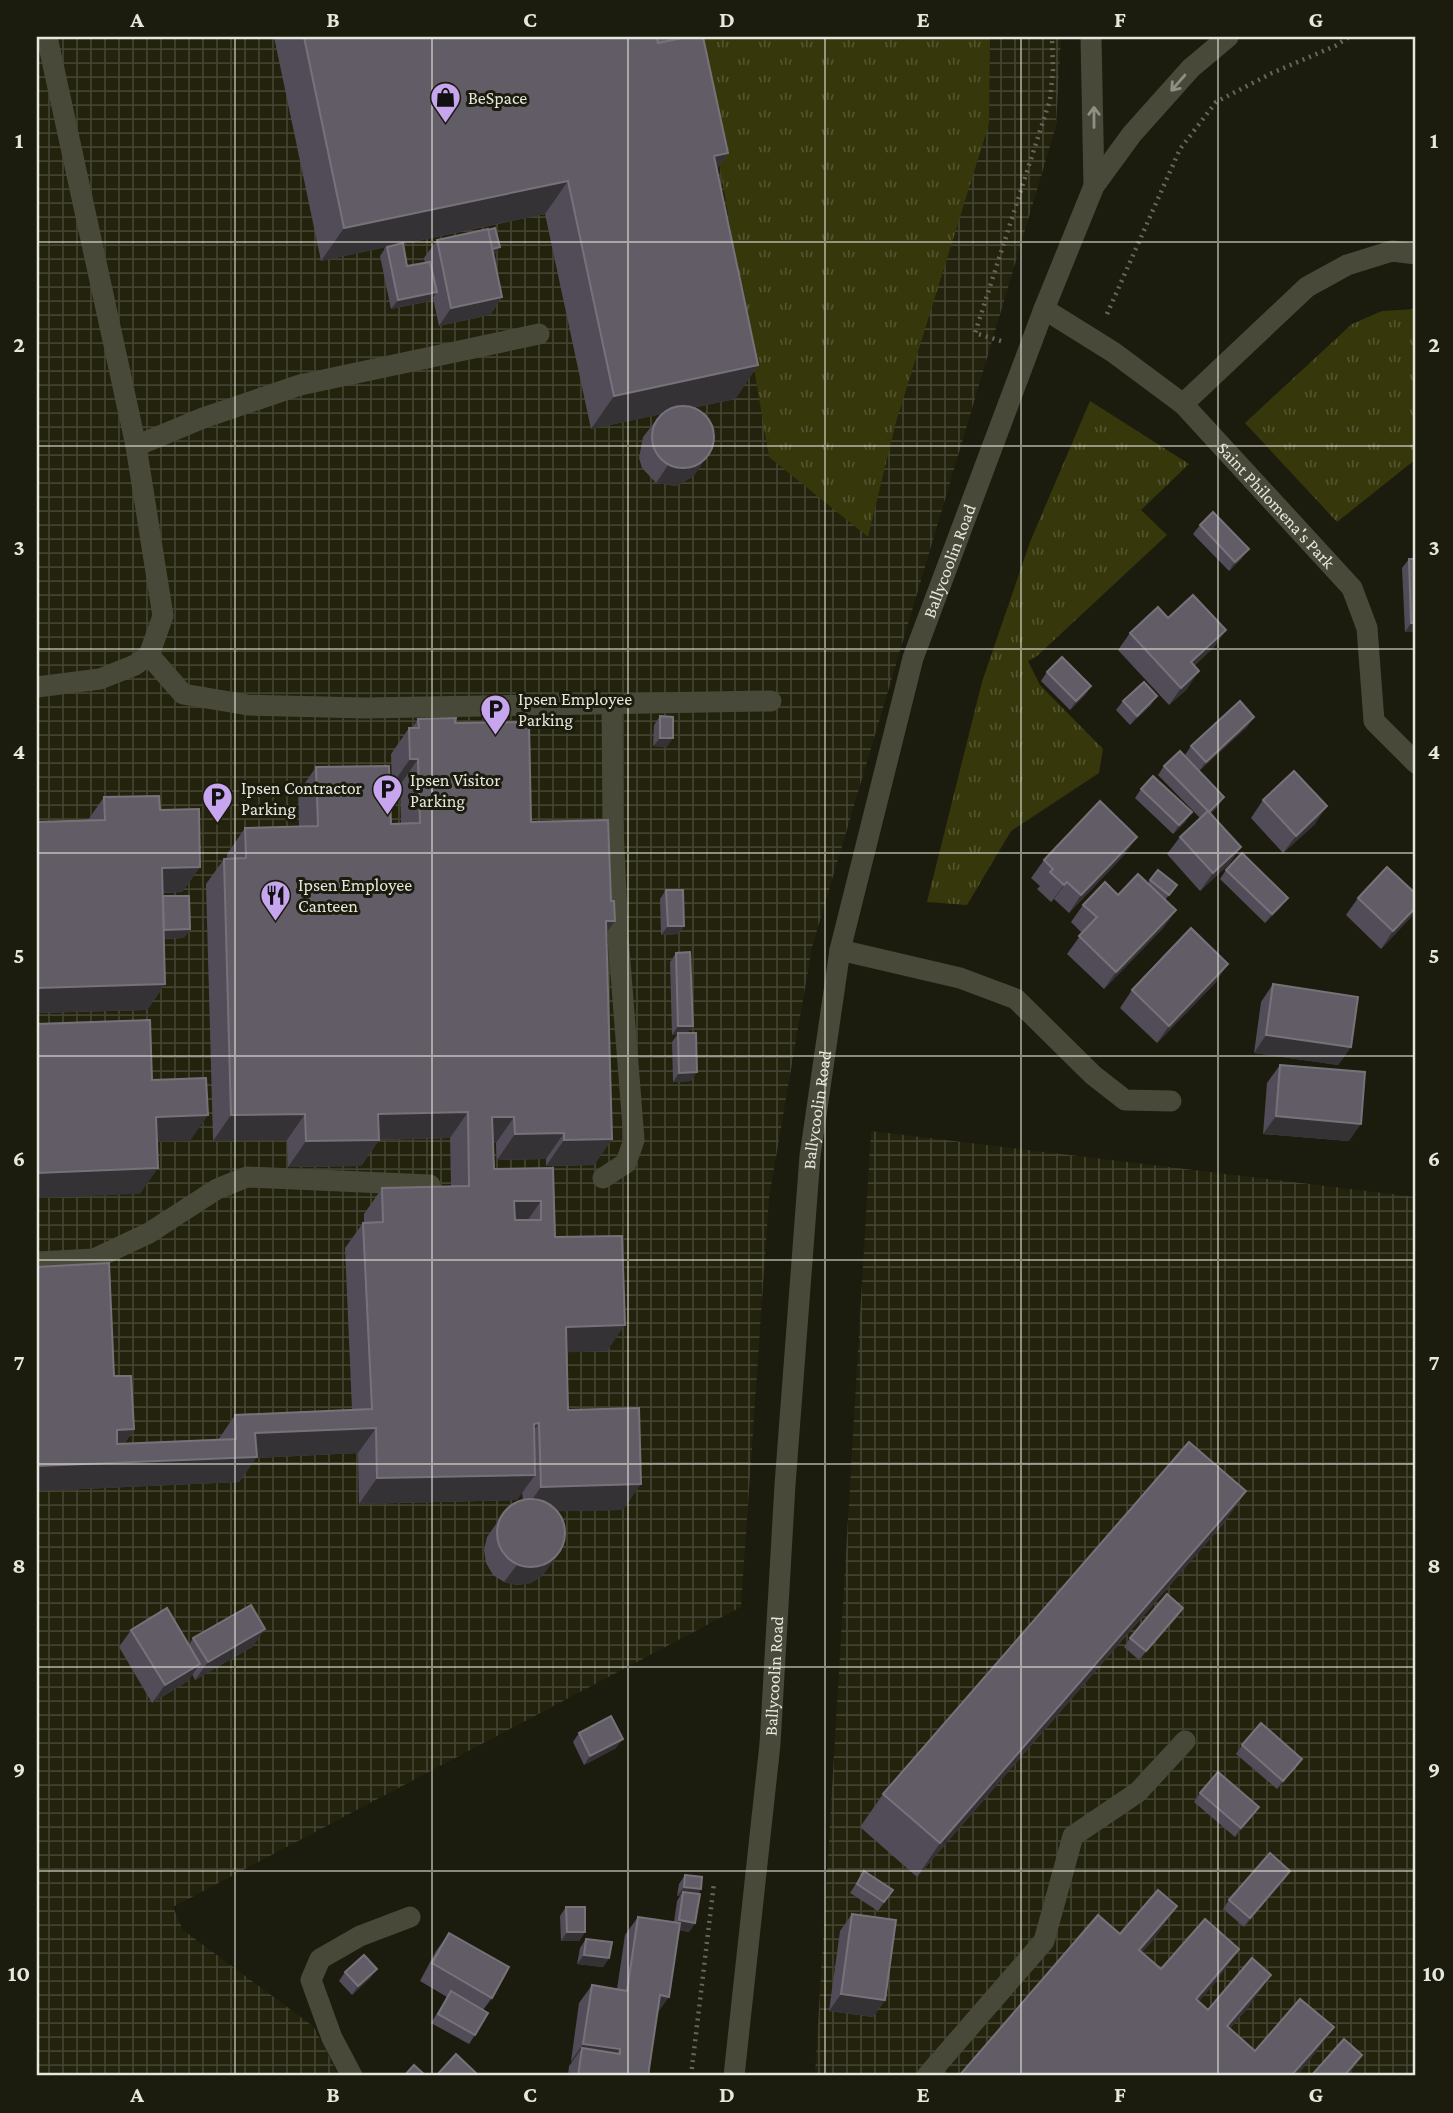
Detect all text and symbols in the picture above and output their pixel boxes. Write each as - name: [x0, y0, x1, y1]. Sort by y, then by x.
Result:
- text: A: [129, 6, 144, 32]
- text: B: [326, 6, 340, 32]
- text: C: [523, 6, 537, 32]
- text: D: [719, 6, 735, 32]
- text: E: [916, 6, 930, 32]
- text: F: [1114, 6, 1126, 32]
- text: G: [1309, 6, 1324, 32]
- one-way arrow: [1169, 74, 1186, 91]
- shop icon: BeSpace: [428, 81, 462, 125]
- place label: BeSpace: [468, 88, 527, 108]
- one-way arrow: [1087, 106, 1101, 129]
- text: 1: [15, 127, 24, 153]
- text: 1: [1430, 127, 1439, 153]
- text: 2: [13, 331, 25, 357]
- text: 2: [1428, 331, 1440, 357]
- street label: Saint Philomena's Park: [1213, 438, 1339, 573]
- street label: Ballycoolin Road: [919, 501, 980, 621]
- text: 3: [13, 534, 25, 560]
- text: 3: [1428, 534, 1440, 560]
- place label: Ipsen Employee Parking: [518, 689, 632, 730]
- parking icon: Ipsen Employee Parking: [478, 692, 512, 736]
- text: 4: [13, 738, 25, 764]
- text: 4: [1428, 738, 1440, 764]
- place label: Ipsen Visitor Parking: [410, 770, 501, 811]
- parking icon: Ipsen Visitor Parking: [370, 773, 404, 817]
- place label: Ipsen Contractor Parking: [241, 778, 363, 819]
- parking icon: Ipsen Contractor Parking: [201, 781, 235, 825]
- place label: Ipsen Employee Canteen: [298, 875, 412, 916]
- restaurant icon: Ipsen Employee Canteen: [258, 878, 292, 922]
- text: 5: [13, 942, 25, 968]
- text: 5: [1428, 942, 1440, 968]
- street label: Ballycoolin Road: [799, 1048, 835, 1170]
- text: 6: [13, 1145, 25, 1171]
- text: 6: [1428, 1145, 1440, 1171]
- text: 7: [13, 1349, 25, 1375]
- text: 7: [1428, 1349, 1440, 1375]
- text: 8: [12, 1552, 26, 1578]
- text: 8: [1427, 1552, 1441, 1578]
- street label: Ballycoolin Road: [760, 1615, 787, 1737]
- text: 9: [13, 1756, 25, 1782]
- text: 9: [1428, 1756, 1440, 1782]
- text: 10: [8, 1960, 30, 1986]
- text: 10: [1423, 1960, 1445, 1986]
- text: A: [129, 2081, 144, 2107]
- text: B: [326, 2081, 340, 2107]
- text: C: [523, 2081, 537, 2107]
- text: D: [719, 2081, 735, 2107]
- text: E: [916, 2081, 930, 2107]
- text: F: [1114, 2081, 1126, 2107]
- text: G: [1309, 2081, 1324, 2107]

